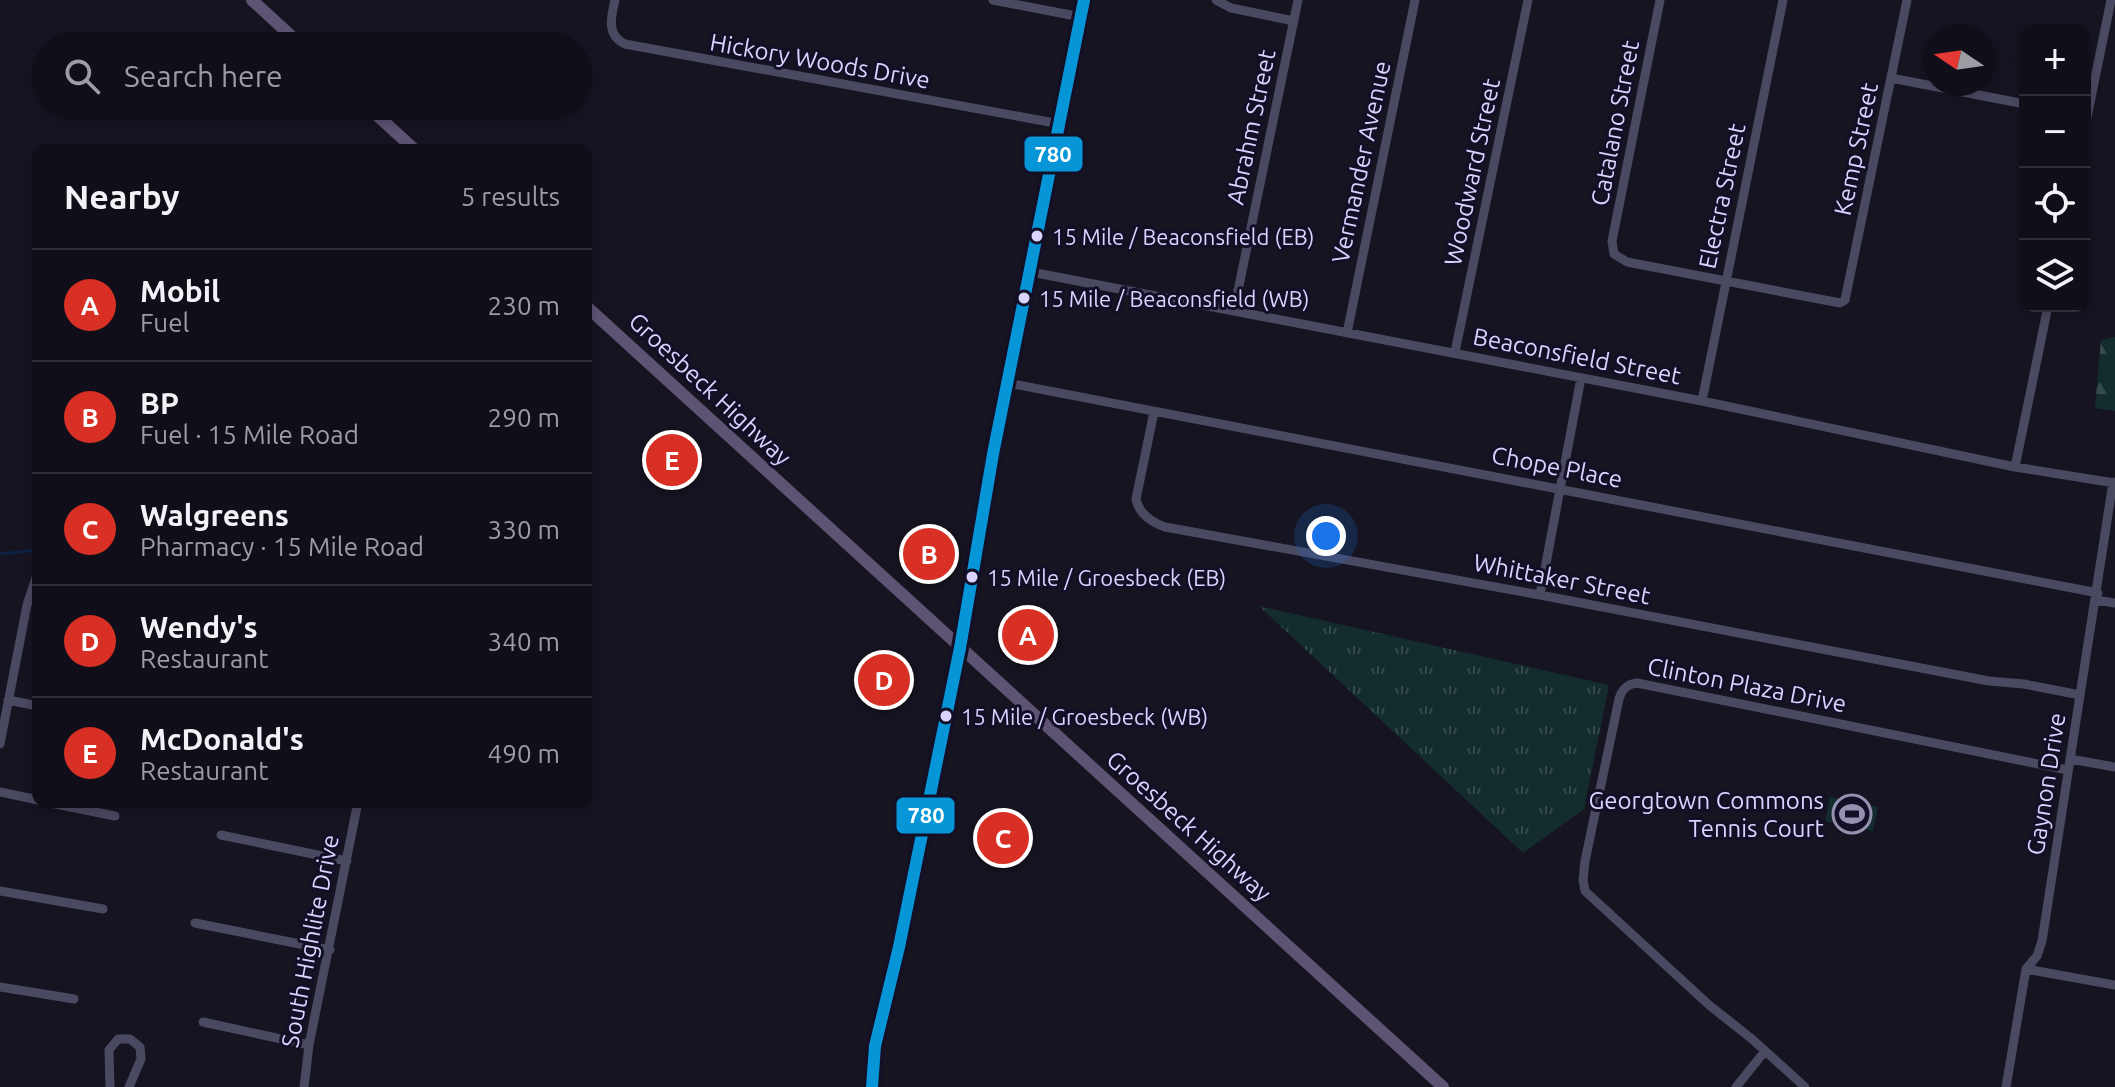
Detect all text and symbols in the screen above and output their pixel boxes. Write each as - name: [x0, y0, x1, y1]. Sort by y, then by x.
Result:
- north arrow: [1923, 24, 1995, 96]
- map controls: [2019, 24, 2091, 312]
- button: +: [2019, 24, 2091, 96]
- street label: Hickory Woods Drive: [708, 28, 932, 94]
- search box: [32, 32, 592, 120]
- street label: Catalano Street: [1586, 38, 1644, 208]
- street label: Abrahm Street: [1221, 46, 1281, 207]
- icon: search: [60, 54, 104, 98]
- street label: Vermander Avenue: [1326, 58, 1396, 266]
- text: Search here: [124, 59, 283, 93]
- street label: Woodward Street: [1439, 75, 1505, 268]
- street label: Kemp Street: [1829, 80, 1883, 218]
- button: −: [2019, 96, 2091, 168]
- street label: Electra Street: [1693, 121, 1751, 271]
- line badge: 780: [1023, 135, 1084, 173]
- text: 780: [1034, 141, 1072, 166]
- button: locate: [2019, 168, 2091, 240]
- text: Nearby: [64, 177, 179, 215]
- text: 5 results: [461, 182, 560, 211]
- place label: 15 Mile / Beaconsfield (EB): [1052, 224, 1314, 250]
- marker: 15 Mile / Beaconsfield (EB): [1029, 228, 1045, 244]
- button: layers: [2019, 240, 2091, 312]
- text: Mobil: [140, 274, 220, 308]
- place label: 15 Mile / Beaconsfield (WB): [1039, 286, 1309, 312]
- marker: 15 Mile / Beaconsfield (WB): [1016, 290, 1032, 306]
- text: A: [81, 291, 99, 320]
- text: 230 m: [488, 291, 560, 320]
- street label: Groesbeck Highway: [624, 307, 797, 471]
- text: Fuel: [140, 308, 189, 337]
- street label: Beaconsfield Street: [1471, 323, 1684, 390]
- text: BP: [140, 386, 179, 420]
- text: B: [81, 403, 99, 432]
- text: 290 m: [488, 403, 560, 432]
- text: Fuel · 15 Mile Road: [140, 420, 359, 449]
- pin: E: [646, 430, 698, 490]
- street label: Chope Place: [1489, 441, 1625, 493]
- text: Walgreens: [140, 498, 289, 532]
- text: C: [82, 515, 98, 544]
- text: 330 m: [488, 515, 560, 544]
- your location: [1306, 516, 1346, 556]
- pin: B: [903, 524, 955, 584]
- text: Pharmacy · 15 Mile Road: [140, 532, 424, 561]
- street label: Whittaker Street: [1471, 549, 1653, 609]
- place label: 15 Mile / Groesbeck (EB): [987, 565, 1226, 591]
- marker: 15 Mile / Groesbeck (EB): [964, 569, 980, 585]
- pin: A: [1002, 605, 1054, 665]
- text: Wendy's: [140, 610, 258, 644]
- text: D: [81, 627, 99, 656]
- text: 340 m: [488, 627, 560, 656]
- text: Restaurant: [140, 644, 268, 673]
- pin: D: [858, 650, 910, 710]
- street label: Clinton Plaza Drive: [1645, 653, 1849, 717]
- place label: 15 Mile / Groesbeck (WB): [961, 704, 1208, 730]
- marker: 15 Mile / Groesbeck (WB): [938, 708, 954, 724]
- street label: Gaynon Drive: [2021, 711, 2071, 857]
- text: McDonald's: [140, 722, 304, 756]
- text: E: [82, 739, 98, 768]
- text: 490 m: [488, 739, 560, 768]
- street label: Groesbeck Highway: [1101, 745, 1277, 907]
- text: Restaurant: [140, 756, 268, 785]
- place label: Georgtown Commons Tennis Court: [1588, 787, 1825, 842]
- sports icon: Georgtown Commons Tennis Court: [1831, 793, 1873, 835]
- line badge: 780: [895, 796, 956, 835]
- text: 780: [907, 802, 945, 827]
- pin: C: [977, 808, 1029, 868]
- street label: South Highlite Drive: [276, 832, 344, 1050]

